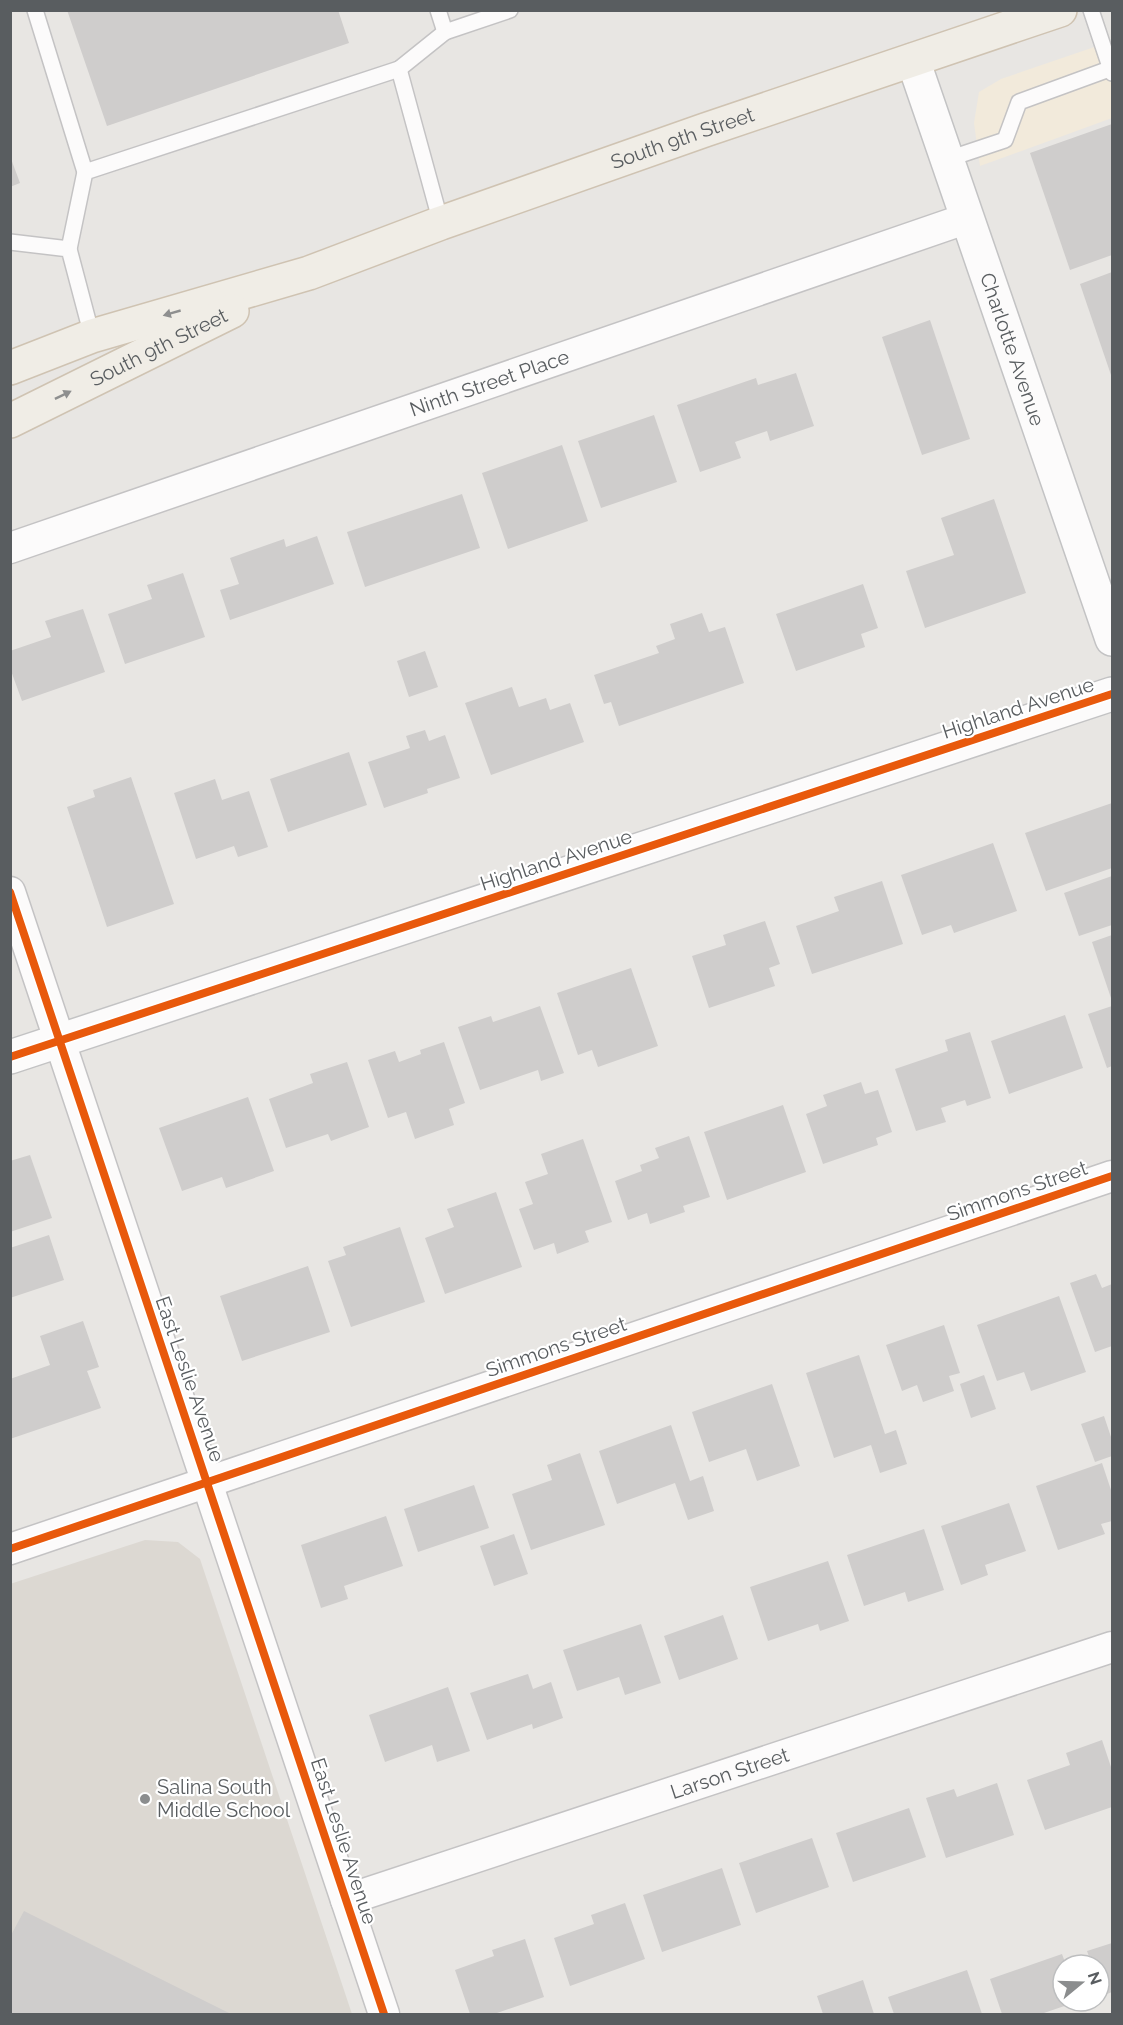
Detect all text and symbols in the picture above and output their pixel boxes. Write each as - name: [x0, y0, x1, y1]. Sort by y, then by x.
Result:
- street label: South 9th Street: [608, 102, 757, 174]
- street label: Charlotte Avenue: [975, 270, 1050, 429]
- street label: South 9th Street: [86, 303, 232, 391]
- one-way arrow: [163, 309, 181, 318]
- street label: Ninth Street Place: [407, 344, 572, 421]
- one-way arrow: [54, 391, 71, 400]
- street label: Highland Avenue: [939, 672, 1097, 744]
- street label: Highland Avenue: [477, 824, 635, 896]
- street label: Simmons Street: [944, 1156, 1091, 1226]
- street label: East Leslie Avenue: [150, 1293, 230, 1465]
- street label: Simmons Street: [483, 1312, 630, 1382]
- street label: Larson Street: [667, 1742, 792, 1804]
- street label: East Leslie Avenue: [306, 1755, 382, 1927]
- place label: Salina South Middle School: [157, 1775, 291, 1822]
- marker: Salina South Middle School: [138, 1792, 152, 1806]
- north arrow: [1051, 1953, 1111, 2013]
- text: N: [1084, 1969, 1106, 1987]

